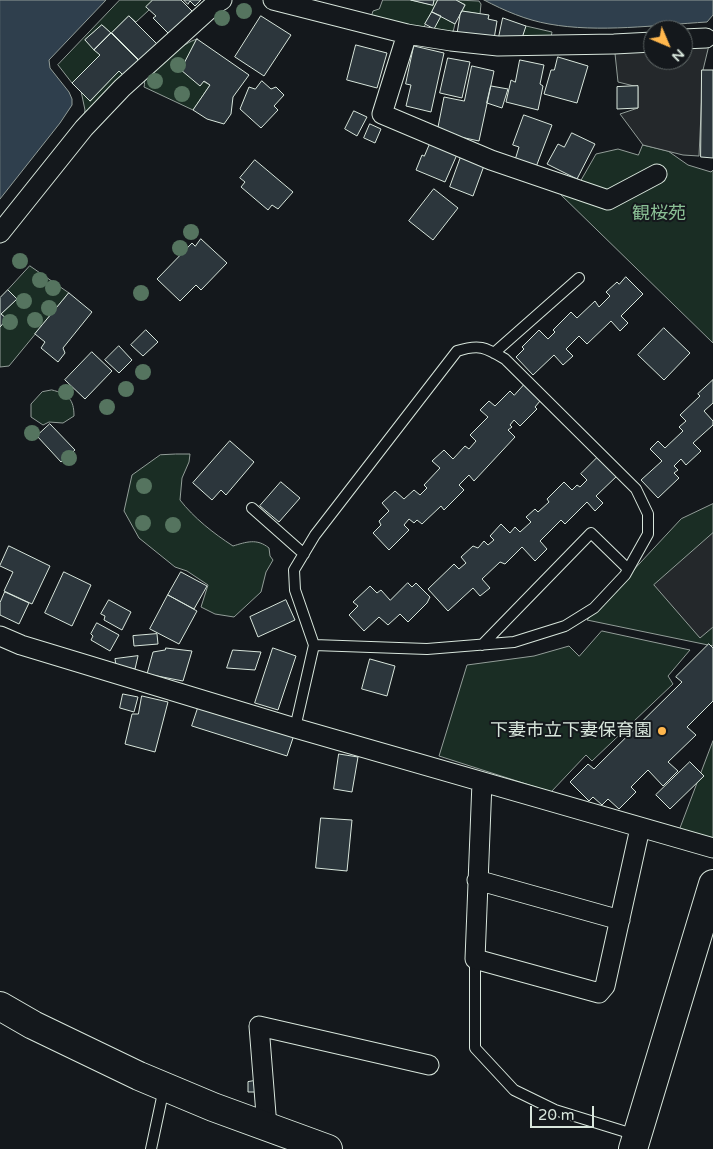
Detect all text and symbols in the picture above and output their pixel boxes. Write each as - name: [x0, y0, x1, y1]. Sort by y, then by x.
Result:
- north arrow: [643, 20, 693, 70]
- text: N: [668, 45, 688, 65]
- park label: 観桜苑: [632, 203, 686, 225]
- place label: 下妻市立下妻保育園: [490, 720, 652, 742]
- marker: 下妻市立下妻保育園: [656, 725, 668, 737]
- scale bar: [533, 1096, 597, 1128]
- text: 20 m: [538, 1106, 575, 1124]

